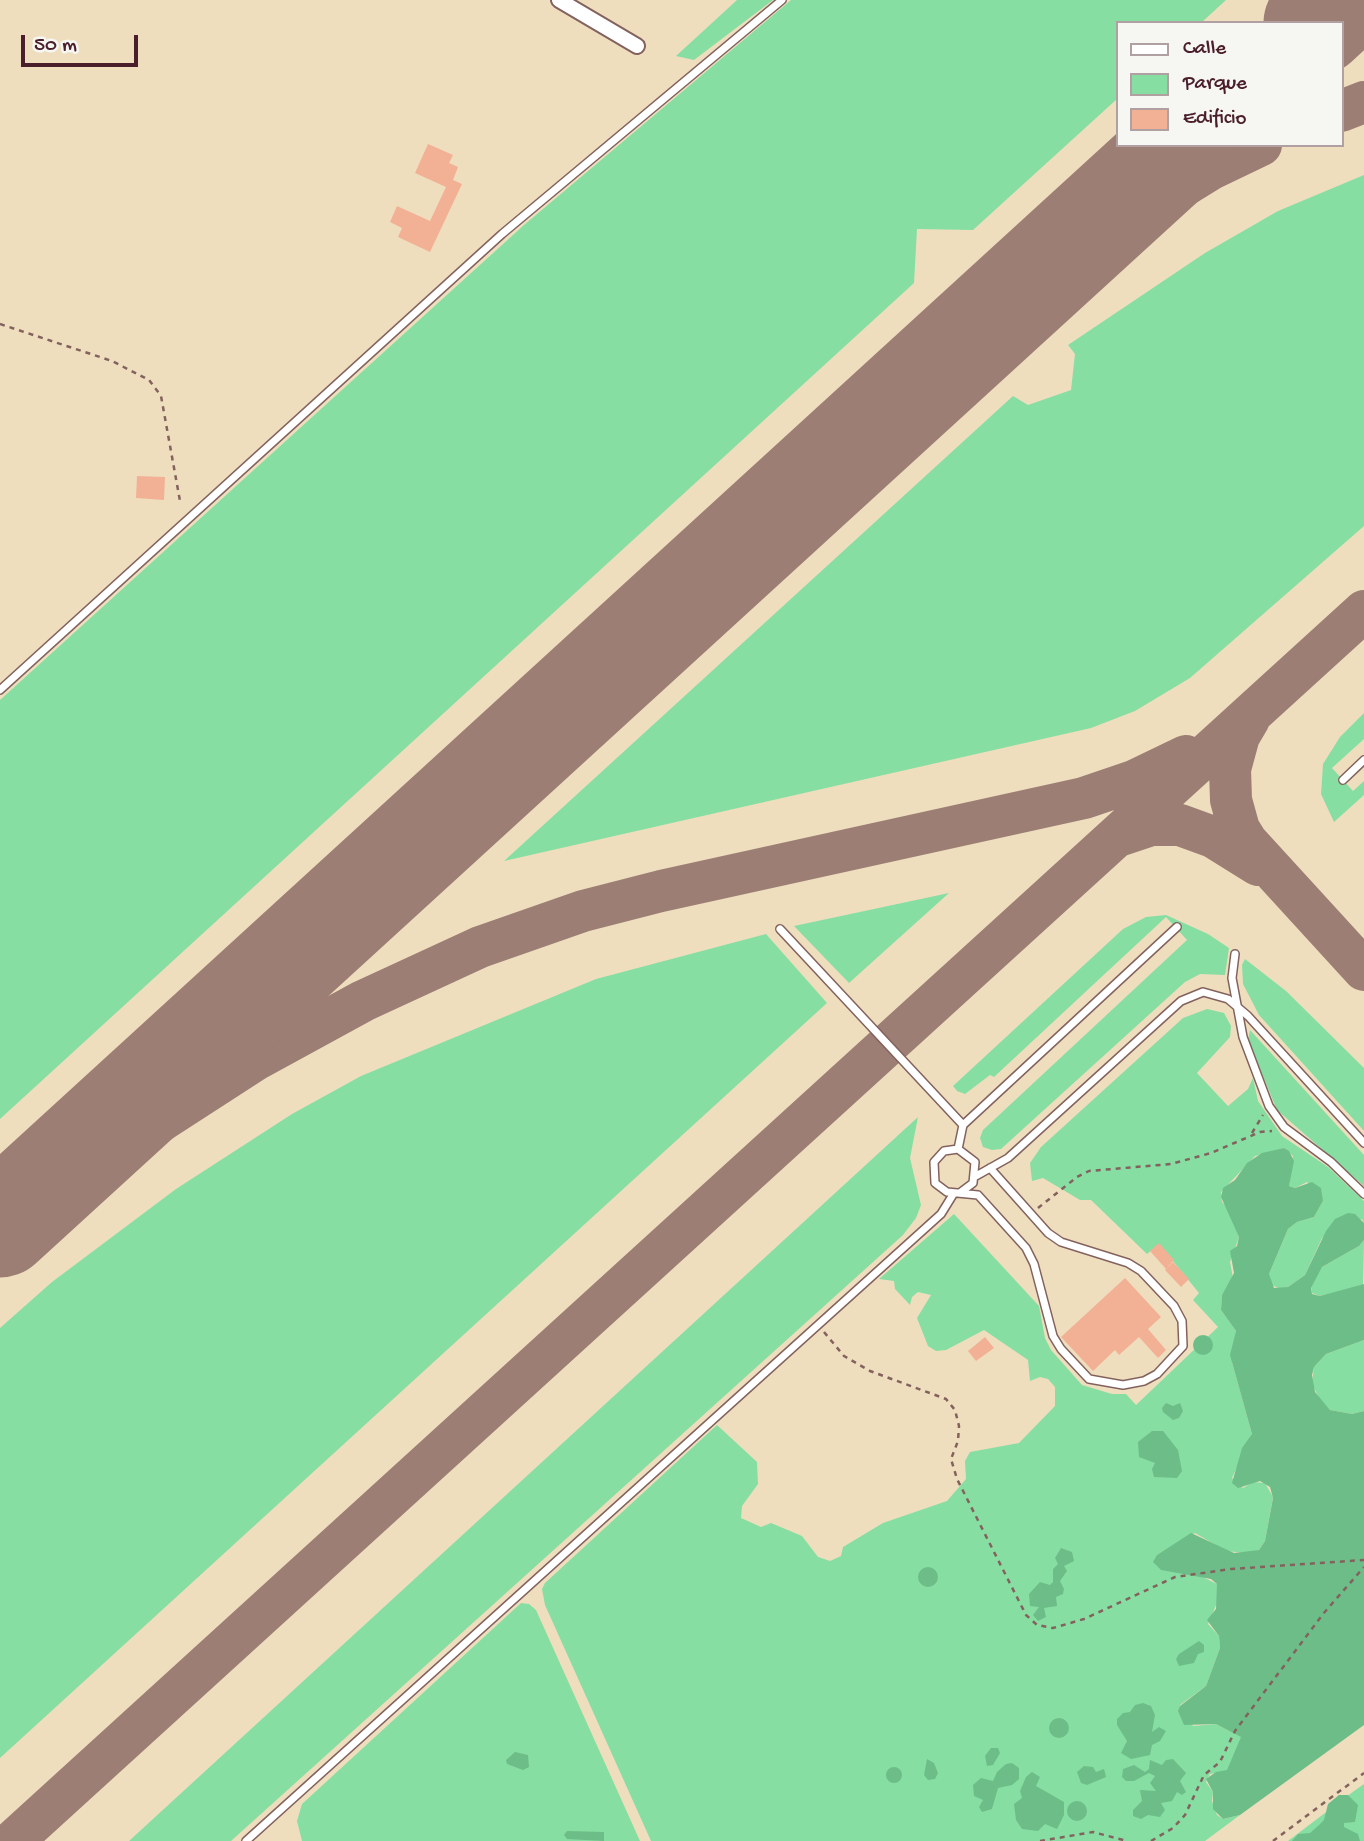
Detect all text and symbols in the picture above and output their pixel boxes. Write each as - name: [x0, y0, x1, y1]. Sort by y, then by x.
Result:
- scale bar: [24, 21, 142, 65]
- legend: [1116, 21, 1343, 147]
- text: 50 m: [34, 34, 77, 59]
- text: Calle: [1183, 37, 1226, 62]
- text: Parque: [1183, 72, 1247, 97]
- text: Edificio: [1183, 107, 1247, 132]

